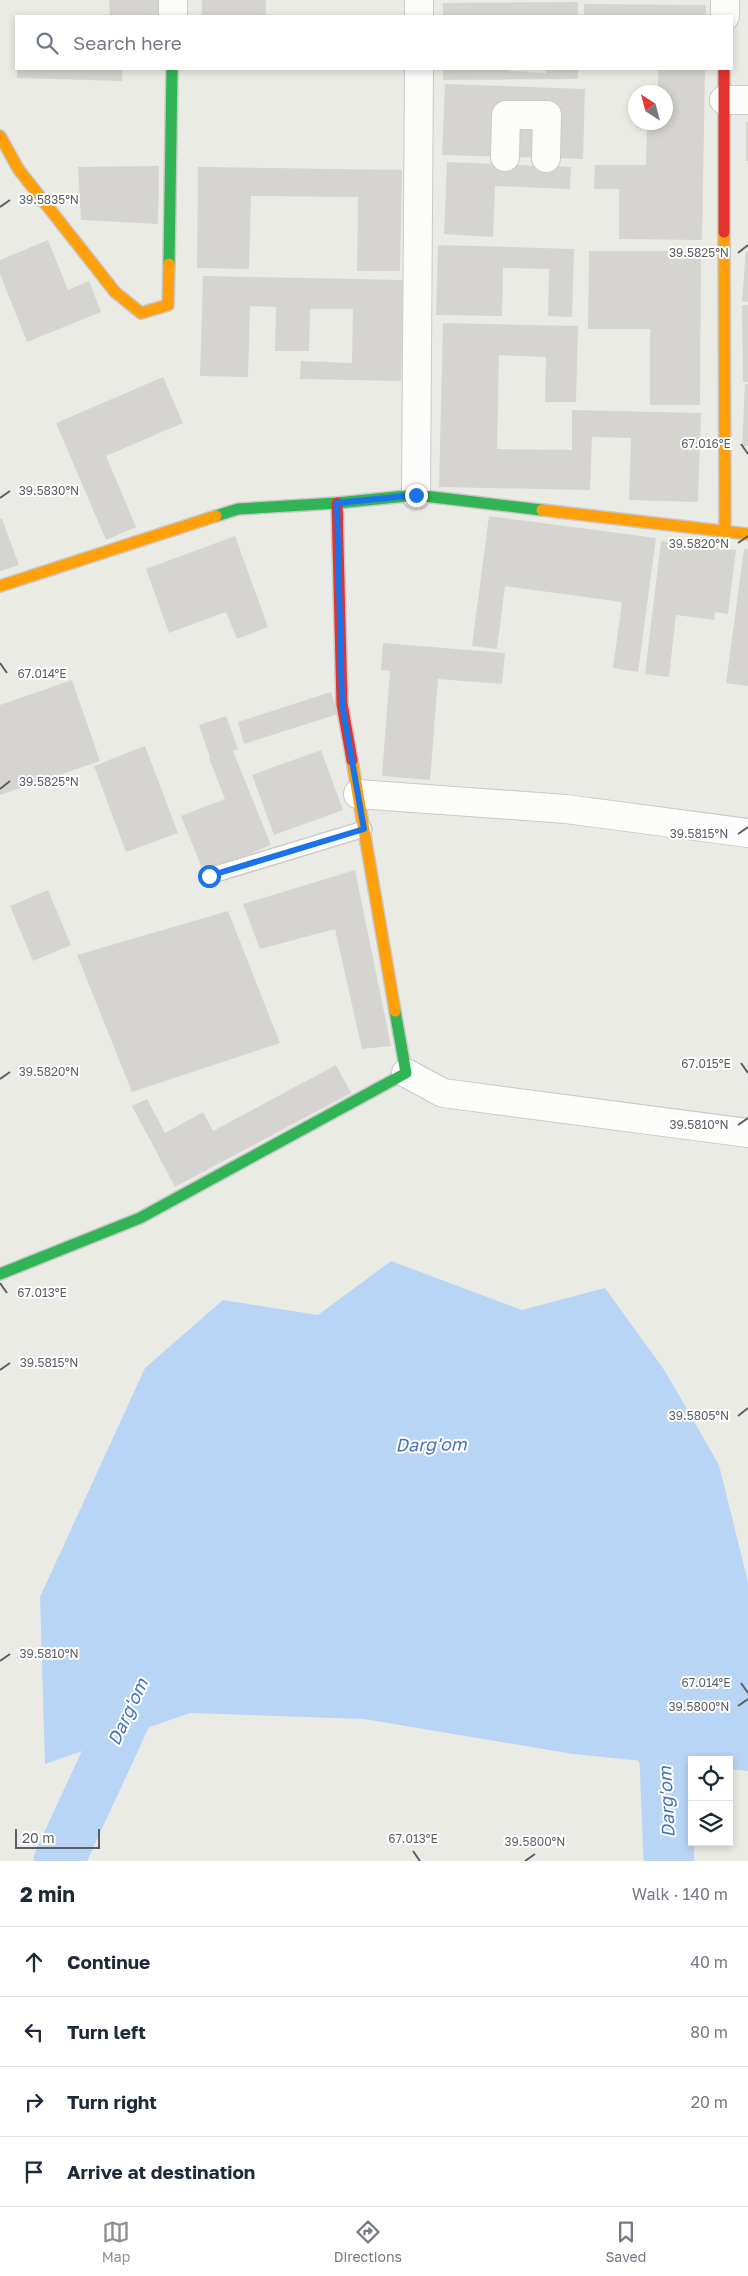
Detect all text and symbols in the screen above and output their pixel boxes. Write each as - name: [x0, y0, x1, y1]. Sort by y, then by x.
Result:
- search box: [15, 15, 733, 70]
- icon: search: [33, 29, 61, 57]
- text: Search here: [73, 31, 182, 54]
- north arrow: [628, 85, 673, 130]
- text: 39.5835°N: [19, 192, 79, 207]
- text: 39.5825°N: [669, 245, 729, 260]
- text: 67.016°E: [681, 436, 731, 451]
- text: 39.5830°N: [19, 483, 79, 498]
- route end: [405, 484, 428, 507]
- text: 39.5820°N: [669, 536, 729, 551]
- text: 67.014°E: [17, 666, 67, 681]
- text: 39.5825°N: [19, 774, 79, 789]
- text: 39.5815°N: [670, 826, 728, 841]
- route start: [198, 865, 221, 888]
- text: 67.015°E: [681, 1056, 731, 1071]
- text: 39.5820°N: [19, 1064, 79, 1079]
- text: 39.5810°N: [669, 1117, 729, 1132]
- text: 67.013°E: [17, 1285, 67, 1300]
- text: 39.5815°N: [20, 1355, 78, 1370]
- text: 39.5805°N: [669, 1408, 729, 1423]
- water label: Darg'om: [395, 1432, 468, 1456]
- text: 39.5810°N: [19, 1646, 79, 1661]
- water label: Darg'om: [102, 1674, 153, 1748]
- text: 67.014°E: [681, 1675, 731, 1690]
- text: 39.5800°N: [669, 1699, 729, 1714]
- map controls: [688, 1756, 733, 1846]
- button: locate: [688, 1756, 733, 1801]
- water label: Darg'om: [653, 1765, 679, 1838]
- button: layers: [688, 1801, 733, 1846]
- scale bar: [15, 1826, 100, 1849]
- text: 20 m: [22, 1829, 55, 1846]
- text: 67.013°E: [388, 1831, 438, 1846]
- text: 39.5800°N: [505, 1834, 565, 1849]
- text: 2 min: [20, 1881, 75, 1907]
- text: Walk · 140 m: [632, 1884, 728, 1904]
- icon: ahead: [20, 1948, 48, 1976]
- text: Continue: [67, 1950, 150, 1973]
- text: 40 m: [690, 1952, 728, 1972]
- icon: left: [20, 2018, 48, 2046]
- text: Turn left: [67, 2020, 146, 2043]
- text: 80 m: [690, 2022, 728, 2042]
- icon: right: [20, 2088, 48, 2116]
- text: Turn right: [67, 2090, 157, 2113]
- text: 20 m: [691, 2092, 728, 2112]
- icon: arrive: [20, 2158, 48, 2186]
- text: Arrive at destination: [67, 2160, 255, 2183]
- tab: Map: [102, 2218, 130, 2265]
- tab: Directions: [334, 2218, 402, 2265]
- tab: Saved: [605, 2218, 646, 2265]

